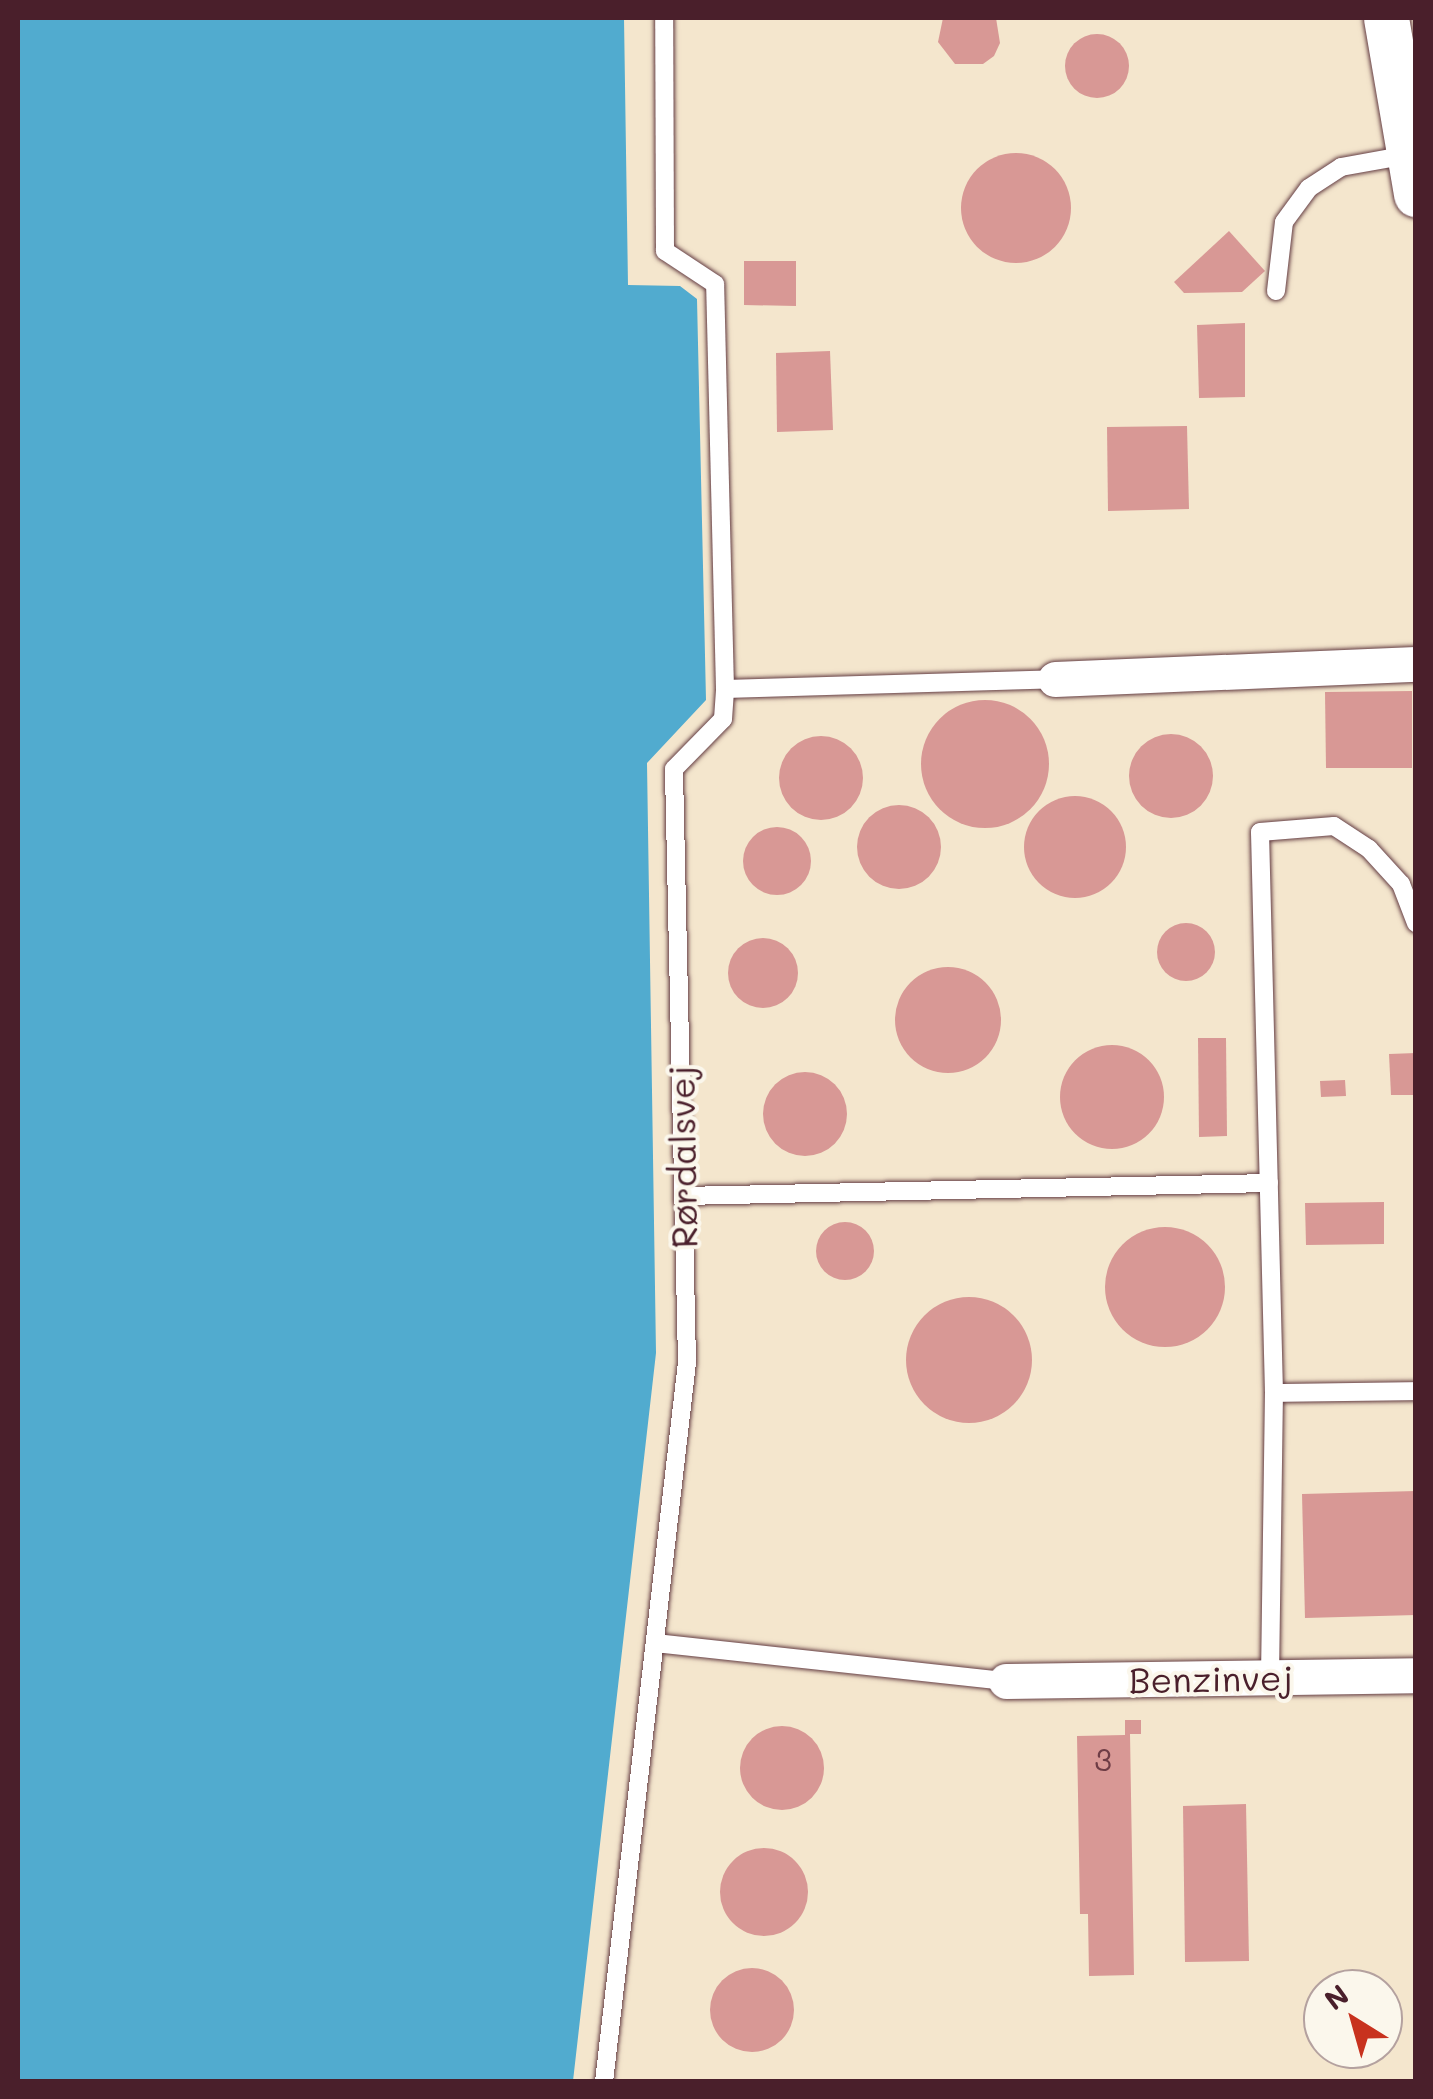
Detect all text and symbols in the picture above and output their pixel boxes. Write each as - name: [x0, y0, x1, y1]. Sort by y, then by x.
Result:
- street label: Rørdalsvej: [659, 1065, 705, 1249]
- street label: Benzinvej: [1129, 1656, 1293, 1700]
- house number: 3: [1094, 1741, 1112, 1777]
- north arrow: [1303, 1969, 1403, 2069]
- text: N: [1317, 1976, 1355, 2017]

